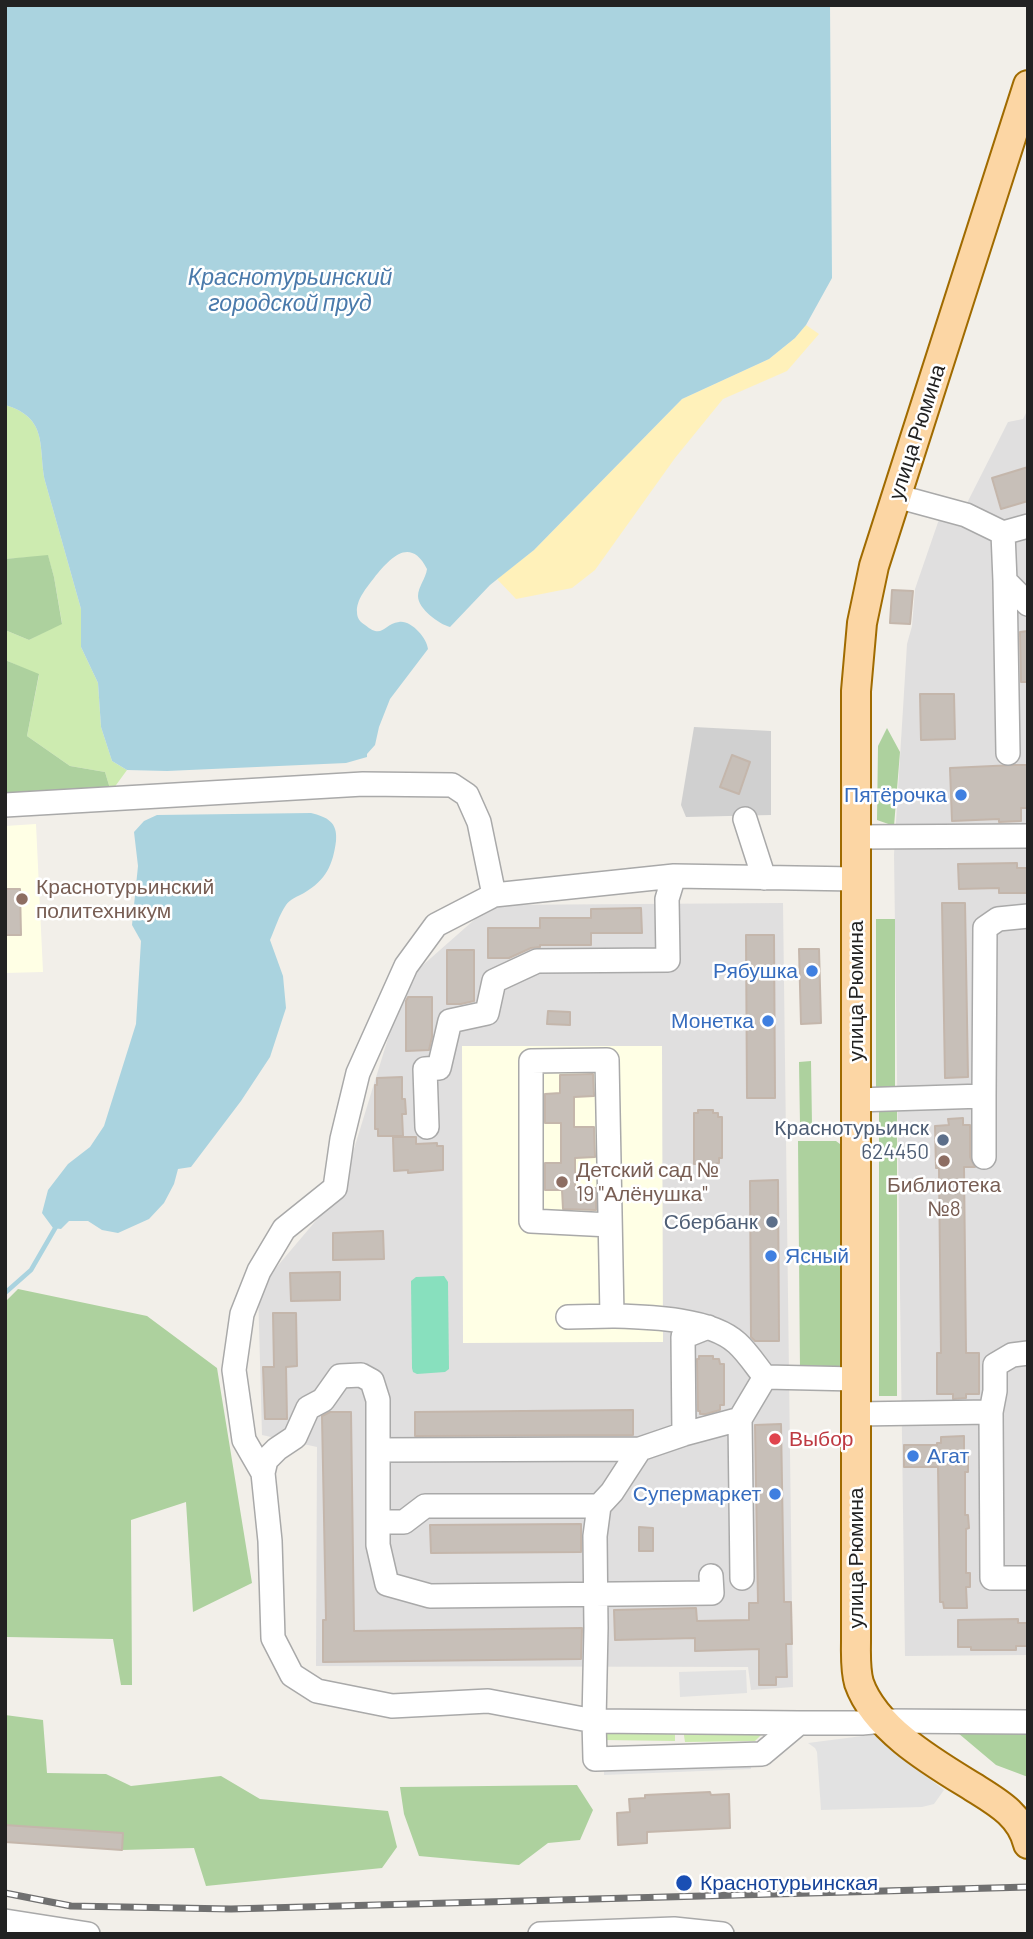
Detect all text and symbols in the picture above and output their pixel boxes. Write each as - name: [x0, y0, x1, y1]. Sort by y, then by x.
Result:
- water label: Краснотурьинский городской пруд: [188, 263, 392, 317]
- street label: улица Рюмина: [883, 361, 951, 503]
- place label: Пятёрочка: [844, 782, 947, 808]
- marker: Пятёрочка: [953, 787, 969, 803]
- place label: Краснотурьинский политехникум: [36, 874, 214, 924]
- marker: Краснотурьинский политехникум: [14, 891, 30, 907]
- street label: улица Рюмина: [843, 921, 869, 1061]
- place label: Рябушка: [713, 958, 798, 984]
- marker: Рябушка: [804, 963, 820, 979]
- place label: Монетка: [671, 1008, 754, 1034]
- marker: Монетка: [760, 1013, 776, 1029]
- place label: Краснотурьинск 624450: [774, 1115, 929, 1165]
- marker: Краснотурьинск 624450: [935, 1132, 951, 1148]
- marker: Библиотека №8: [936, 1153, 952, 1169]
- place label: Детский сад № 19 "Алёнушка": [576, 1157, 719, 1207]
- place label: Библиотека №8: [887, 1172, 1001, 1222]
- marker: Детский сад № 19 "Алёнушка": [554, 1174, 570, 1190]
- place label: Сбербанк: [664, 1209, 758, 1235]
- marker: Сбербанк: [764, 1214, 780, 1230]
- place label: Ясный: [785, 1243, 849, 1269]
- marker: Ясный: [763, 1248, 779, 1264]
- place label: Выбор: [789, 1426, 853, 1452]
- marker: Выбор: [767, 1431, 783, 1447]
- place label: Агат: [927, 1443, 969, 1469]
- marker: Агат: [905, 1448, 921, 1464]
- place label: Супермаркет: [633, 1481, 761, 1507]
- marker: Супермаркет: [767, 1486, 783, 1502]
- street label: улица Рюмина: [843, 1488, 869, 1628]
- place label: Краснотурьинская: [700, 1870, 878, 1896]
- marker: Краснотурьинская: [674, 1873, 694, 1893]

